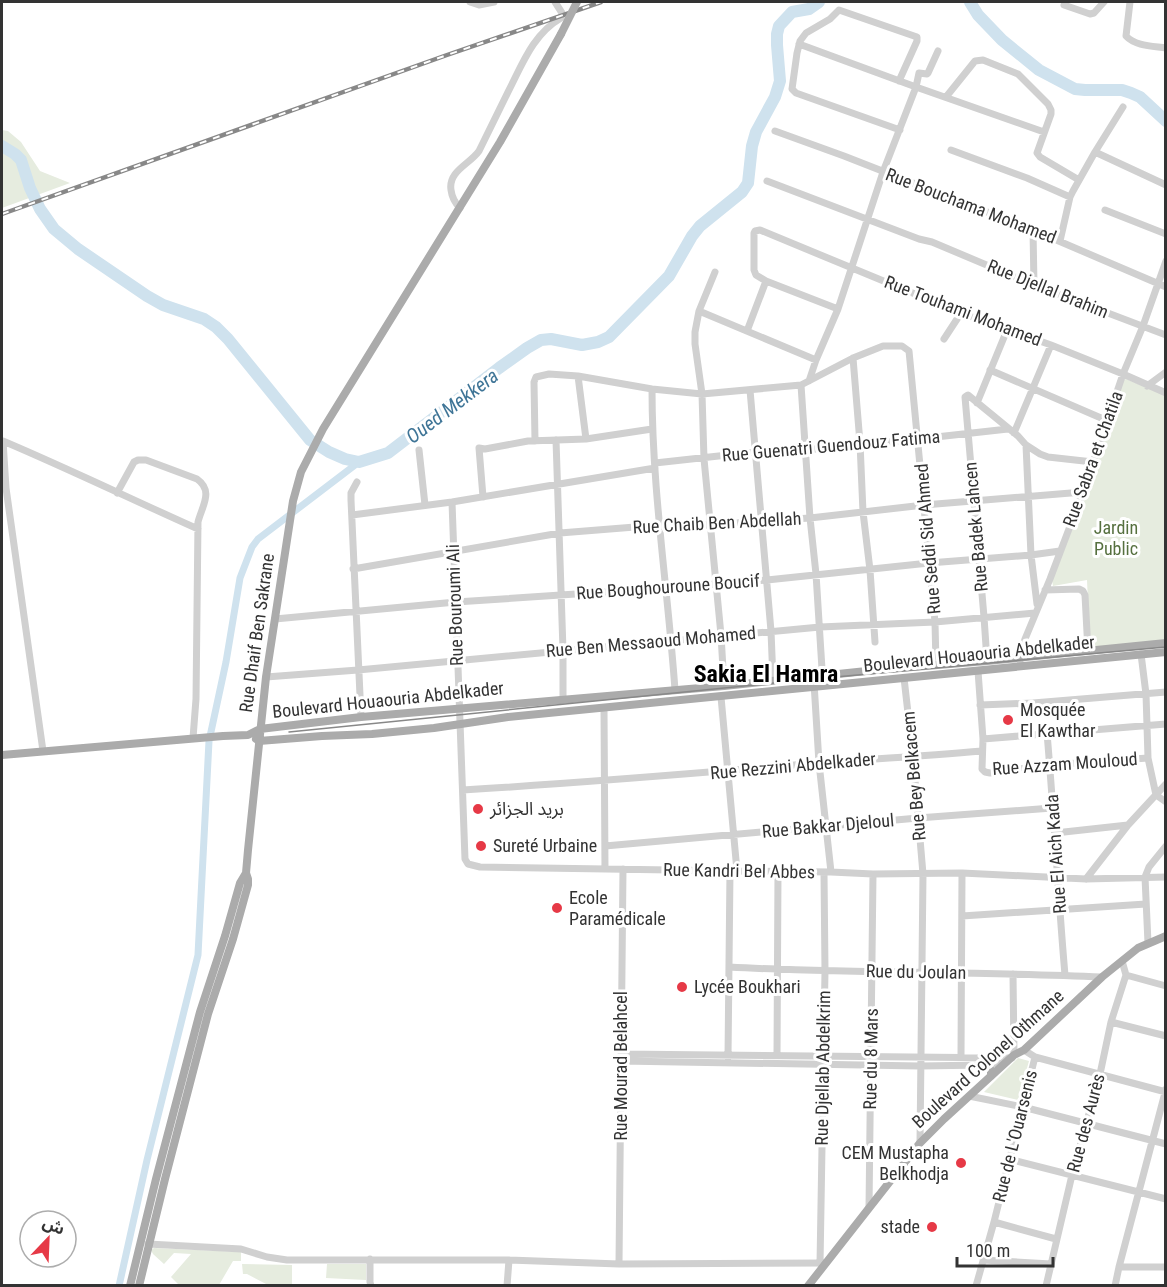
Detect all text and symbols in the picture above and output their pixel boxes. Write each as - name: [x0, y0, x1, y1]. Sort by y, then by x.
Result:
- street label: Rue Bouchama Mohamed: [883, 163, 1060, 248]
- street label: Rue Djellal Brahim: [985, 255, 1112, 322]
- street label: Rue Touhami Mohamed: [882, 271, 1045, 350]
- water label: Oued Mekkera: [401, 364, 503, 448]
- street label: Rue Sabra et Chatila: [1058, 388, 1127, 530]
- street label: Rue Guenatri Guendouz Fatima: [721, 426, 941, 465]
- street label: Rue Badek Lahcen: [959, 461, 992, 593]
- street label: Rue Seddi Sid Ahmed: [910, 463, 945, 615]
- street label: Rue Chaib Ben Abdellah: [632, 508, 802, 537]
- park label: Jardin Public: [1094, 517, 1138, 559]
- street label: Rue Bouroumi Ali: [442, 544, 467, 666]
- street label: Rue Dhaif Ben Sakrane: [235, 552, 278, 714]
- street label: Rue Boughouroune Boucif: [576, 570, 761, 603]
- street label: Rue Ben Messaoud Mohamed: [545, 622, 757, 661]
- street label: Boulevard Houaouria Abdelkader: [862, 631, 1096, 676]
- district label: Sakia El Hamra: [694, 660, 838, 688]
- street label: Boulevard Houaouria Abdelkader: [271, 677, 505, 722]
- place label: Mosquée El Kawthar: [1020, 699, 1096, 741]
- street label: Rue Bey Belkacem: [897, 710, 930, 842]
- marker: Mosquée El Kawthar: [1001, 713, 1015, 727]
- street label: Rue Rezzini Abdelkader: [709, 748, 877, 783]
- street label: Rue Azzam Mouloud: [992, 748, 1138, 779]
- street label: Rue El Aich Kada: [1041, 794, 1070, 914]
- place label: بريد الجزائر: [489, 798, 564, 820]
- marker: بريد الجزائر: [471, 802, 485, 816]
- street label: Rue Bakkar Djeloul: [761, 809, 895, 842]
- place label: Sureté Urbaine: [493, 835, 597, 856]
- marker: Sureté Urbaine: [474, 839, 488, 853]
- street label: Rue Kandri Bel Abbes: [663, 859, 815, 882]
- place label: Ecole Paramédicale: [569, 887, 666, 929]
- marker: Ecole Paramédicale: [550, 901, 564, 915]
- street label: Rue du Joulan: [866, 960, 966, 983]
- place label: Lycée Boukhari: [694, 976, 801, 997]
- marker: Lycée Boukhari: [675, 980, 689, 994]
- street label: Boulevard Colonel Othmane: [908, 985, 1068, 1132]
- street label: Rue Djellab Abdelkrim: [811, 990, 834, 1146]
- street label: Rue Mourad Belahcel: [610, 991, 631, 1141]
- street label: Rue du 8 Mars: [859, 1008, 882, 1110]
- street label: Rue de L'Ouarsenis: [988, 1068, 1041, 1204]
- street label: Rue des Aurès: [1062, 1071, 1109, 1175]
- place label: CEM Mustapha Belkhodja: [841, 1142, 949, 1184]
- marker: CEM Mustapha Belkhodja: [954, 1156, 968, 1170]
- north arrow: [18, 1209, 78, 1269]
- text: ش: [40, 1213, 68, 1239]
- place label: stade: [880, 1216, 920, 1237]
- marker: stade: [925, 1220, 939, 1234]
- scale bar: [957, 1230, 1053, 1268]
- text: 100 m: [966, 1240, 1010, 1261]

